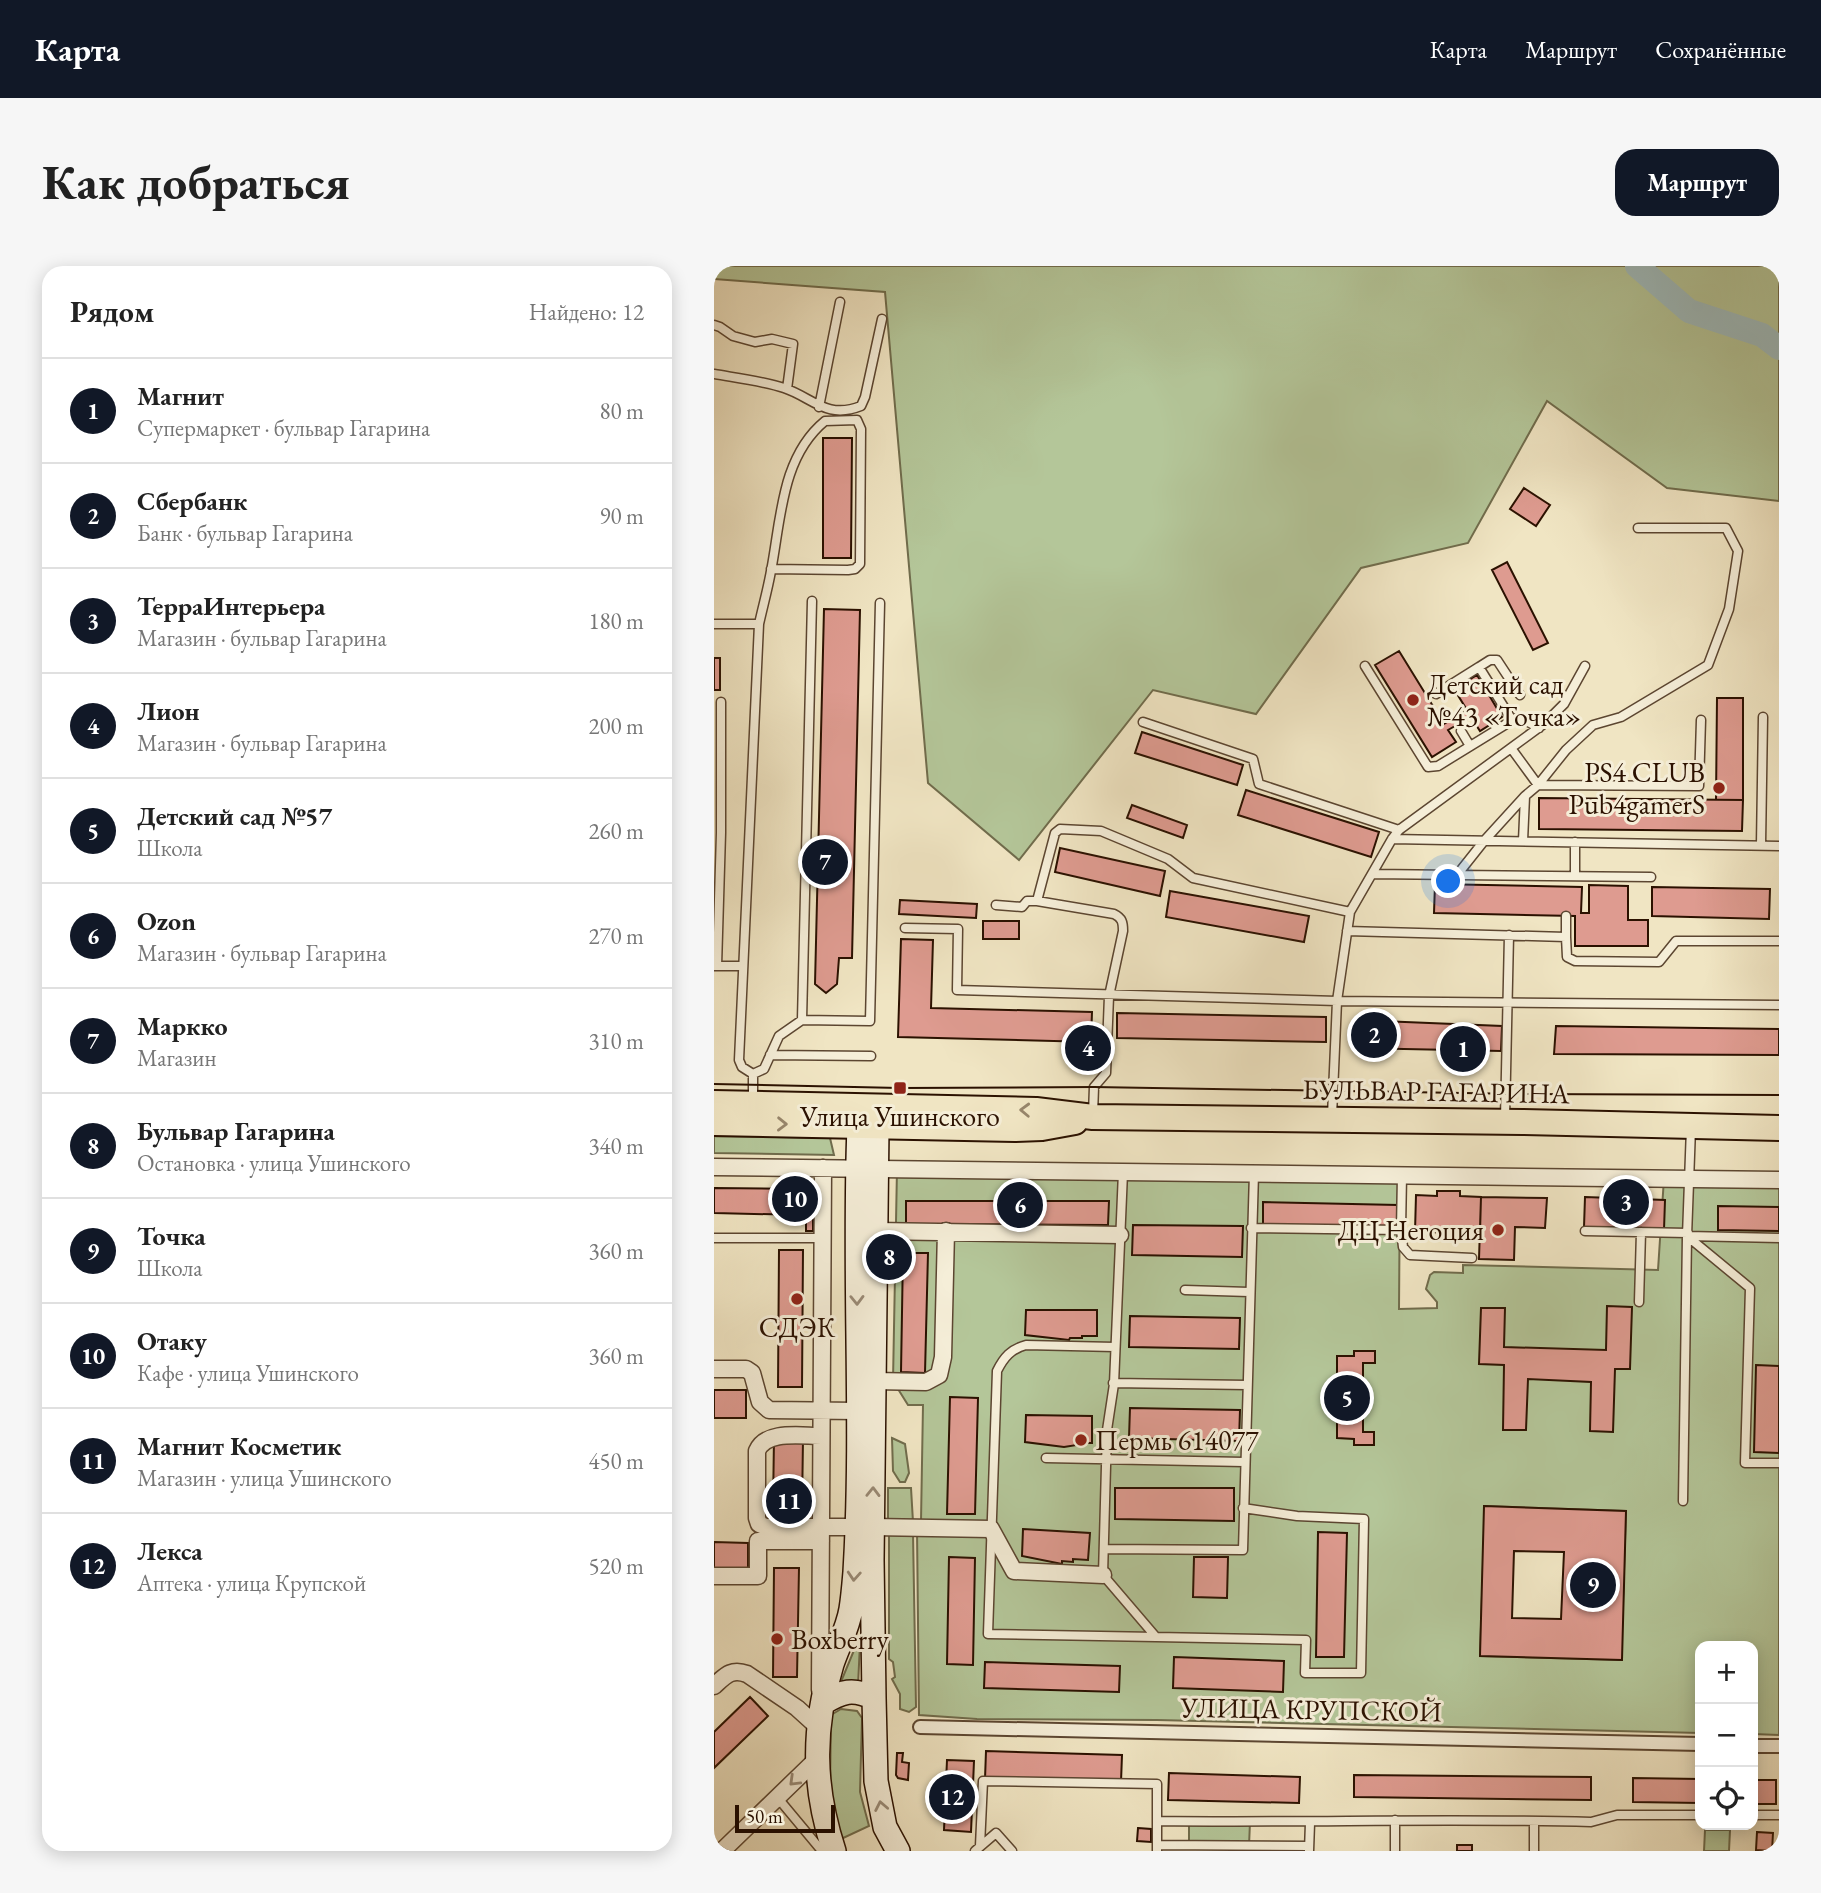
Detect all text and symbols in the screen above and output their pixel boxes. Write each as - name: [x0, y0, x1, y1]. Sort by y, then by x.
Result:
- text: Карта: [35, 28, 120, 71]
- text: Карта: [1430, 34, 1487, 65]
- text: Маршрут: [1525, 34, 1617, 65]
- text: Сохранённые: [1655, 34, 1786, 65]
- button: Маршрут: [1615, 149, 1779, 216]
- text: Как добраться: [42, 150, 350, 214]
- text: Рядом: [70, 292, 154, 331]
- text: Найдено: 12: [529, 297, 644, 327]
- text: Магнит: [137, 379, 224, 413]
- text: 1: [87, 396, 99, 426]
- text: 80 m: [599, 396, 644, 426]
- text: Супермаркет · бульвар Гагарина: [137, 413, 430, 443]
- text: Сбербанк: [137, 484, 247, 518]
- text: 2: [87, 501, 99, 531]
- text: 90 m: [599, 501, 644, 531]
- text: Банк · бульвар Гагарина: [137, 518, 353, 548]
- text: ТерраИнтерьера: [137, 589, 325, 623]
- text: 3: [87, 606, 99, 636]
- text: 180 m: [588, 606, 644, 636]
- text: Магазин · бульвар Гагарина: [137, 623, 387, 653]
- place label: Детский сад №43 «Точка»: [1427, 666, 1581, 734]
- marker: Детский сад №43 «Точка»: [1405, 692, 1421, 708]
- text: Лион: [137, 694, 200, 728]
- text: 4: [87, 711, 99, 741]
- text: 200 m: [588, 711, 644, 741]
- text: Магазин · бульвар Гагарина: [137, 728, 387, 758]
- place label: PS4 CLUB Pub4gamerS: [1568, 754, 1705, 822]
- marker: PS4 CLUB Pub4gamerS: [1711, 780, 1727, 796]
- text: Детский сад №57: [137, 799, 332, 833]
- text: 5: [87, 816, 99, 846]
- text: 260 m: [588, 816, 644, 846]
- text: Школа: [137, 833, 202, 863]
- pin: 7: [802, 836, 848, 888]
- your location: [1431, 864, 1465, 898]
- text: Ozon: [137, 904, 196, 938]
- text: 6: [87, 921, 99, 951]
- text: 270 m: [588, 921, 644, 951]
- text: Магазин · бульвар Гагарина: [137, 938, 387, 968]
- text: Маркко: [137, 1009, 227, 1043]
- pin: 2: [1351, 1009, 1397, 1061]
- pin: 4: [1065, 1022, 1111, 1074]
- pin: 1: [1440, 1023, 1486, 1075]
- text: 7: [87, 1026, 99, 1056]
- text: 310 m: [588, 1026, 644, 1056]
- text: Магазин: [137, 1043, 216, 1073]
- street label: БУЛЬВАР ГАГАРИНА: [1302, 1071, 1571, 1111]
- marker: Улица Ушинского: [892, 1080, 908, 1096]
- place label: Улица Ушинского: [799, 1098, 1000, 1134]
- one-way arrow: [1019, 1102, 1030, 1118]
- text: Бульвар Гагарина: [137, 1114, 335, 1148]
- one-way arrow: [777, 1116, 788, 1132]
- text: 8: [87, 1131, 99, 1161]
- text: 340 m: [588, 1131, 644, 1161]
- text: Остановка · улица Ушинского: [137, 1148, 411, 1178]
- pin: 10: [772, 1173, 818, 1225]
- pin: 3: [1603, 1176, 1649, 1228]
- pin: 6: [997, 1179, 1043, 1231]
- place label: ДЦ Негоция: [1338, 1212, 1484, 1248]
- text: Точка: [137, 1219, 206, 1253]
- marker: ДЦ Негоция: [1490, 1222, 1506, 1238]
- pin: 8: [866, 1231, 912, 1283]
- text: 9: [87, 1236, 99, 1266]
- text: 360 m: [588, 1236, 644, 1266]
- text: Школа: [137, 1253, 202, 1283]
- marker: СДЭК: [789, 1291, 805, 1307]
- one-way arrow: [849, 1294, 864, 1305]
- place label: СДЭК: [759, 1309, 836, 1345]
- text: Отаку: [137, 1324, 207, 1358]
- text: 10: [81, 1341, 105, 1371]
- text: 360 m: [588, 1341, 644, 1371]
- text: Кафе · улица Ушинского: [137, 1358, 359, 1388]
- pin: 5: [1324, 1372, 1370, 1424]
- place label: Пермь 614077: [1095, 1422, 1259, 1458]
- text: Магнит Косметик: [137, 1429, 341, 1463]
- marker: Пермь 614077: [1073, 1432, 1089, 1448]
- text: 11: [81, 1446, 105, 1476]
- text: 450 m: [588, 1446, 644, 1476]
- text: Магазин · улица Ушинского: [137, 1463, 392, 1493]
- pin: 11: [766, 1475, 812, 1527]
- one-way arrow: [866, 1486, 881, 1497]
- text: Лекса: [137, 1534, 203, 1568]
- text: 12: [81, 1551, 105, 1581]
- text: 520 m: [588, 1551, 644, 1581]
- pin: 9: [1570, 1559, 1616, 1611]
- text: Аптека · улица Крупской: [137, 1568, 366, 1598]
- one-way arrow: [847, 1571, 862, 1582]
- place label: Boxberry: [791, 1621, 889, 1657]
- marker: Boxberry: [769, 1631, 785, 1647]
- map controls: [1695, 1641, 1758, 1830]
- button: +: [1695, 1641, 1758, 1704]
- street label: УЛИЦА КРУПСКОЙ: [1179, 1689, 1442, 1729]
- button: −: [1695, 1704, 1758, 1767]
- button: locate: [1695, 1767, 1758, 1830]
- pin: 12: [929, 1771, 975, 1823]
- one-way arrow: [789, 1773, 802, 1786]
- one-way arrow: [875, 1800, 890, 1812]
- scale bar: [735, 1802, 835, 1834]
- text: 50 m: [746, 1804, 783, 1829]

